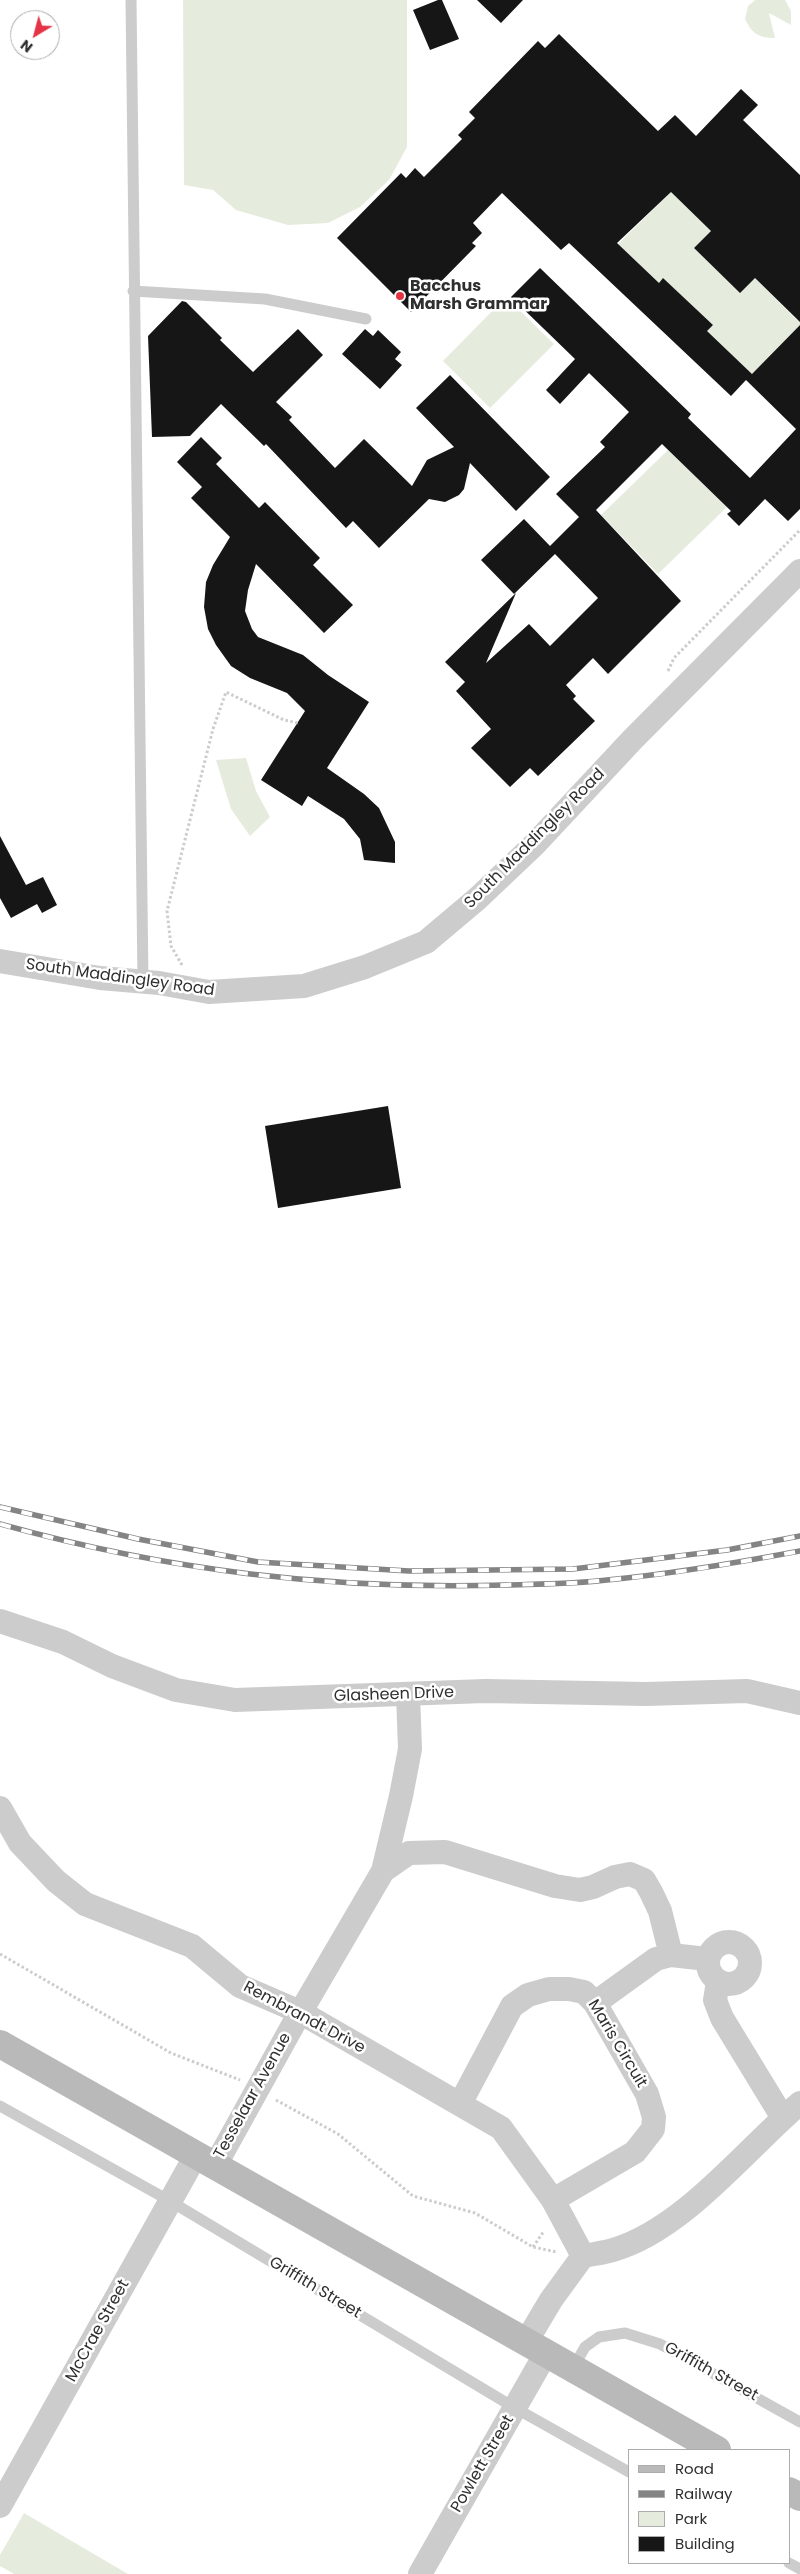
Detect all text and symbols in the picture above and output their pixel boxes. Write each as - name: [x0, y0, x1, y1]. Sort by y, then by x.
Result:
- north arrow: [10, 10, 60, 60]
- text: N: [16, 35, 37, 57]
- place label: Bacchus Marsh Grammar: [410, 277, 547, 315]
- marker: Bacchus Marsh Grammar: [394, 290, 406, 302]
- street label: South Maddingley Road: [461, 765, 609, 913]
- street label: South Maddingley Road: [25, 955, 215, 1001]
- street label: Glasheen Drive: [334, 1683, 454, 1707]
- street label: Rembrandt Drive: [240, 1978, 368, 2058]
- street label: Maris Circuit: [583, 1997, 651, 2091]
- street label: Tesselaar Avenue: [210, 2030, 296, 2162]
- street label: Griffith Street: [265, 2253, 365, 2323]
- street label: McCrae Street: [62, 2277, 134, 2385]
- street label: Griffith Street: [661, 2338, 761, 2406]
- street label: Powlett Street: [447, 2412, 519, 2516]
- legend: [628, 2449, 790, 2564]
- text: Road: [675, 2458, 714, 2479]
- text: Railway: [675, 2483, 733, 2504]
- text: Park: [675, 2508, 707, 2529]
- text: Building: [675, 2533, 735, 2554]

